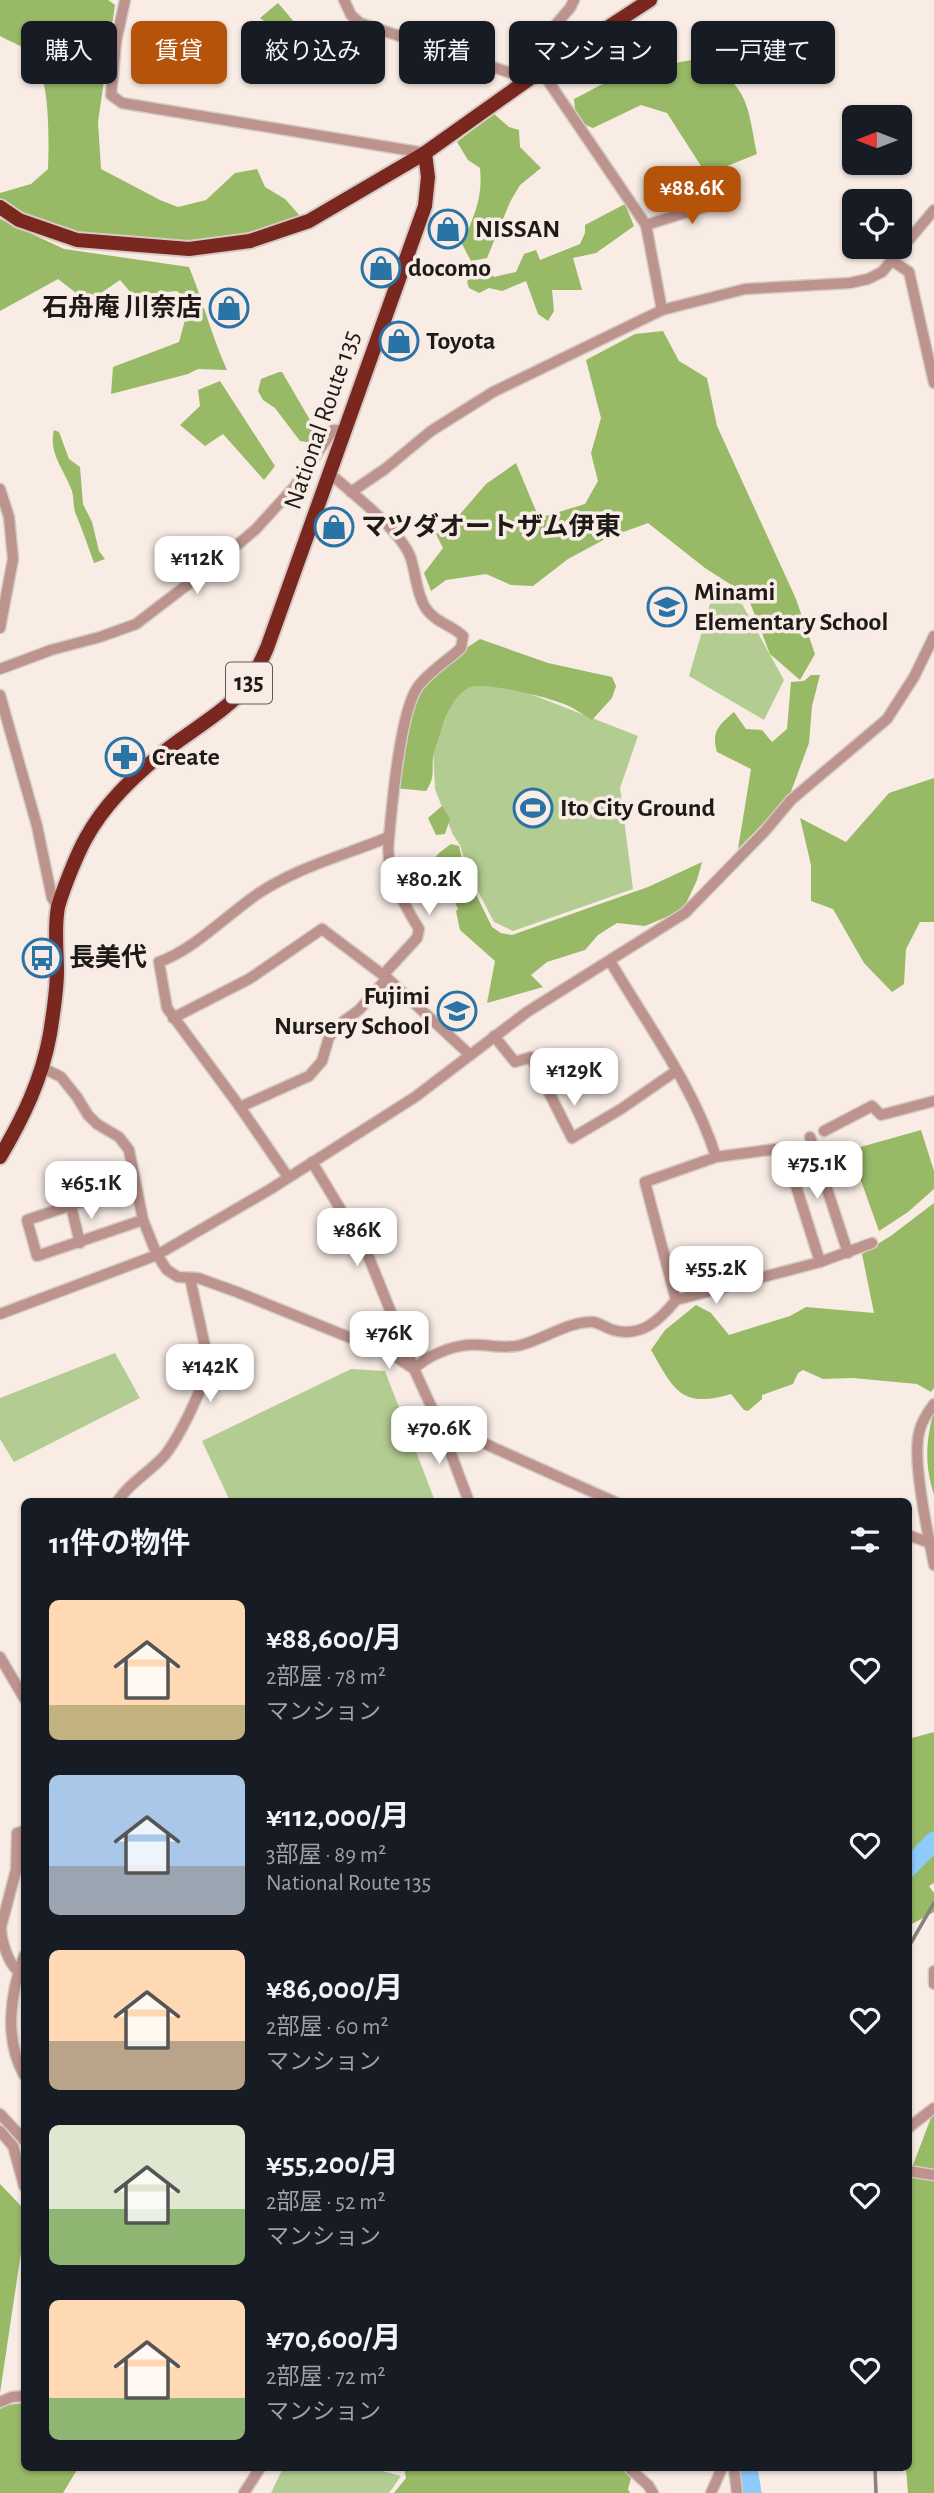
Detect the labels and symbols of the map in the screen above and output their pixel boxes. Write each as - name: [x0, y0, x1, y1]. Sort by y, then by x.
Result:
- north arrow: [842, 105, 912, 175]
- pin: ¥88.6K: [635, 166, 749, 226]
- shop icon: NISSAN: [427, 208, 469, 250]
- place label: NISSAN: [475, 216, 560, 242]
- shop icon: docomo: [360, 247, 402, 289]
- place label: docomo: [408, 255, 491, 281]
- shop icon: 石舟庵 川奈店: [208, 287, 250, 329]
- place label: 石舟庵 川奈店: [42, 293, 202, 321]
- shop icon: Toyota: [378, 320, 420, 362]
- street label: National Route 135: [279, 327, 365, 513]
- place label: Toyota: [426, 328, 495, 354]
- shop icon: マツダオートザム伊東: [313, 506, 355, 548]
- place label: マツダオートザム伊東: [361, 512, 620, 540]
- pin: ¥112K: [148, 536, 246, 596]
- place label: Minami Elementary School: [694, 579, 888, 635]
- school or university icon: Minami Elementary School: [646, 586, 688, 628]
- road number: 135: [226, 662, 272, 704]
- pharmacy icon: Create: [104, 736, 146, 778]
- place label: Create: [152, 744, 220, 770]
- sports icon: Ito City Ground: [512, 787, 554, 829]
- place label: Ito City Ground: [560, 795, 715, 821]
- pin: ¥80.2K: [372, 858, 486, 917]
- bus stop icon: 長美代: [21, 937, 63, 979]
- place label: 長美代: [69, 943, 147, 971]
- place label: Fujimi Nursery School: [274, 983, 430, 1039]
- school or university icon: Fujimi Nursery School: [436, 990, 478, 1032]
- pin: ¥129K: [525, 1048, 623, 1108]
- pin: ¥75.1K: [760, 1142, 874, 1201]
- pin: ¥65.1K: [34, 1162, 148, 1221]
- pin: ¥86K: [316, 1208, 398, 1268]
- pin: ¥55.2K: [659, 1246, 773, 1306]
- pin: ¥76K: [348, 1312, 430, 1371]
- pin: ¥142K: [161, 1344, 259, 1404]
- pin: ¥70.6K: [382, 1406, 496, 1466]

